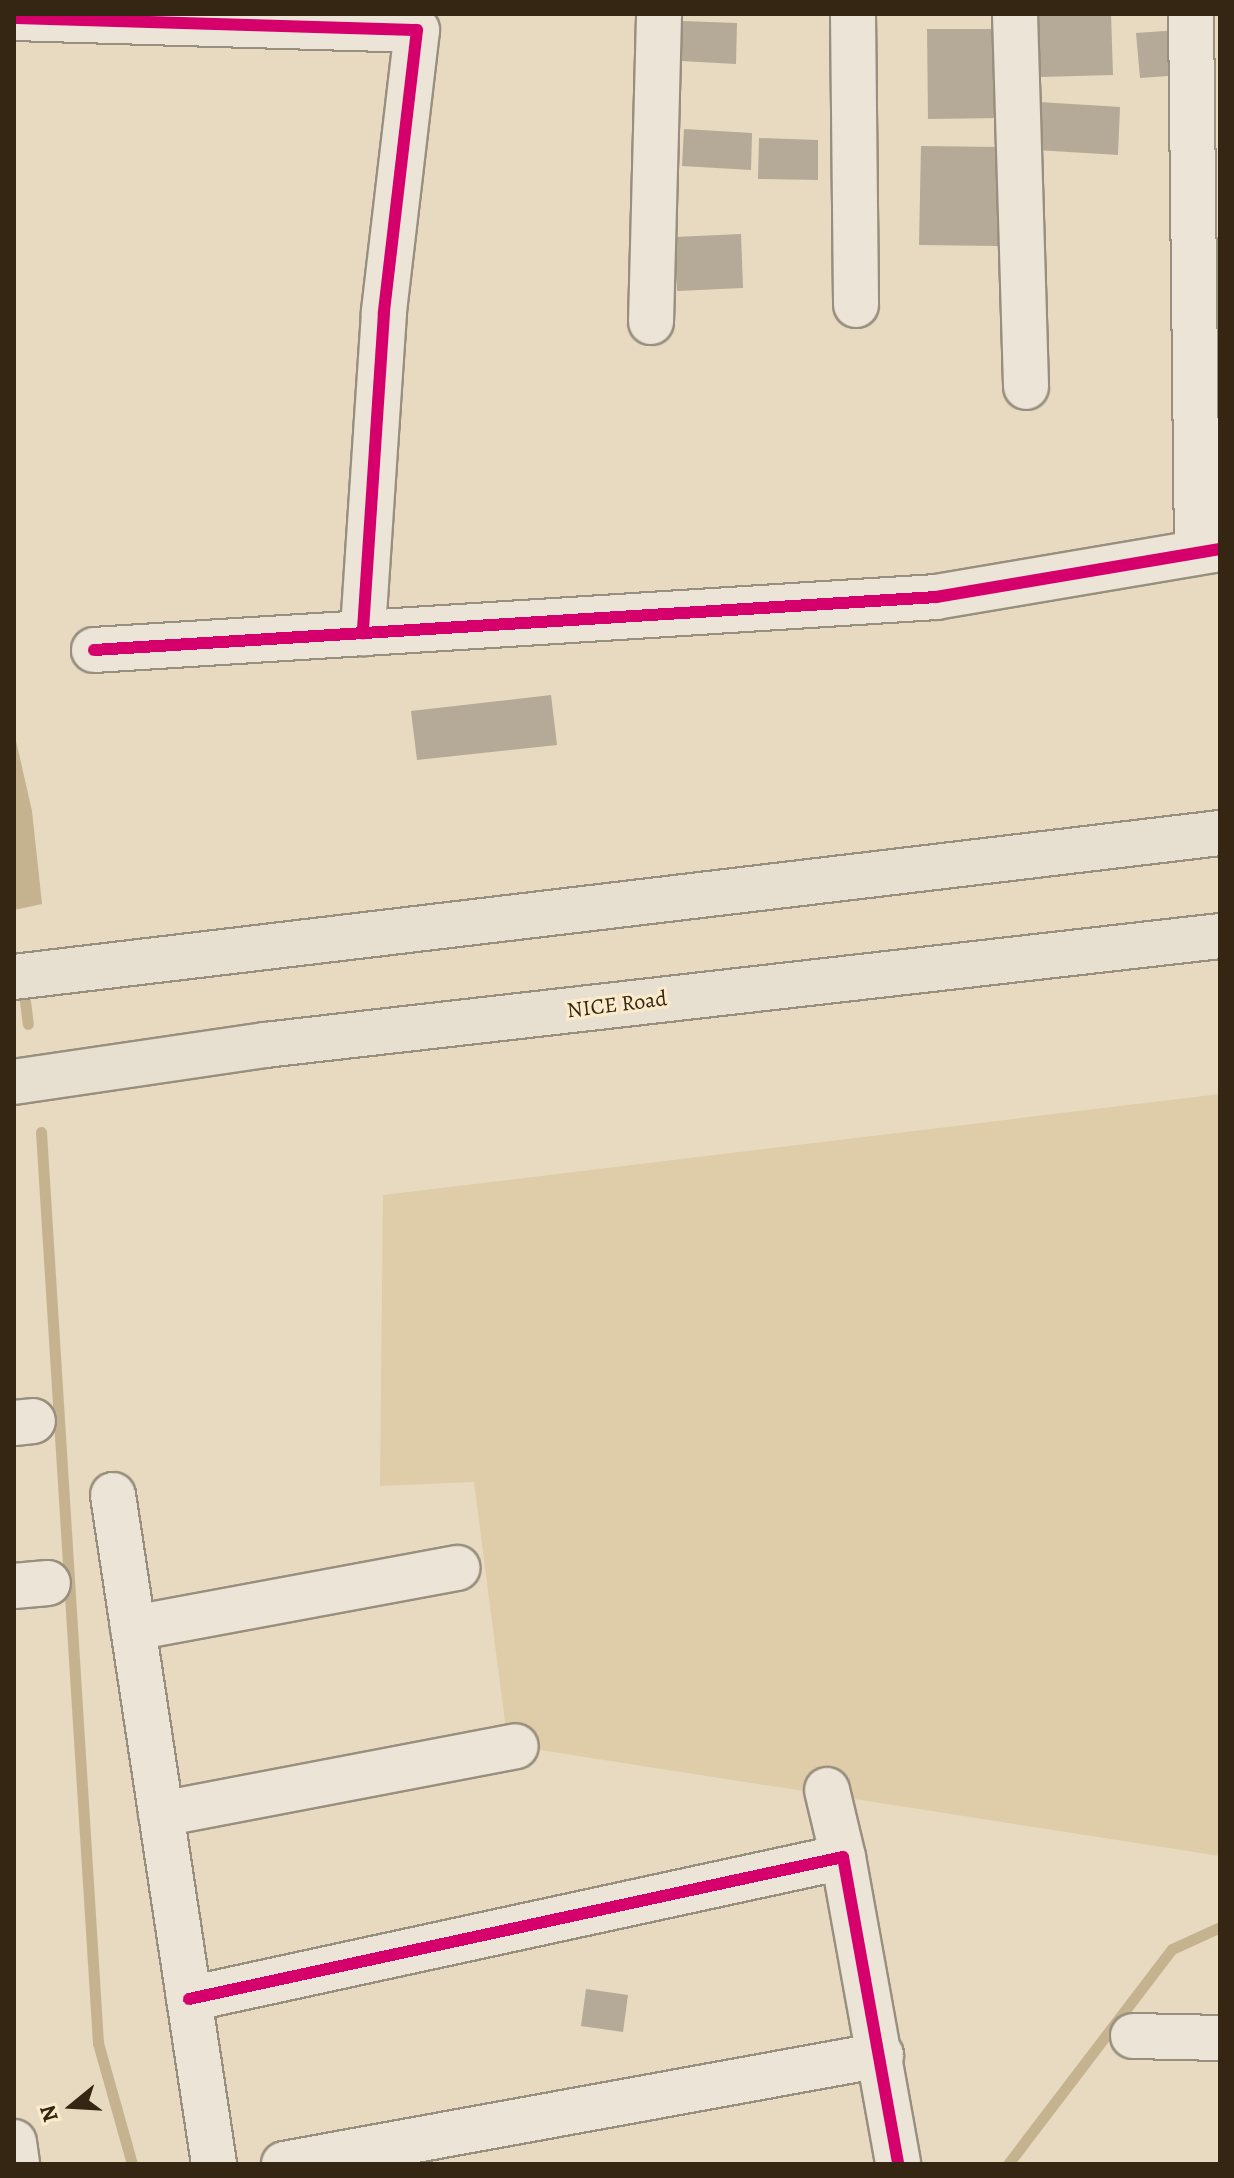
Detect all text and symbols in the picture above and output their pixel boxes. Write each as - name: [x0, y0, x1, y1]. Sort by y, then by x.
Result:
- street label: NICE Road: [565, 986, 669, 1024]
- north arrow: [32, 2066, 112, 2146]
- text: N: [32, 2101, 66, 2126]

